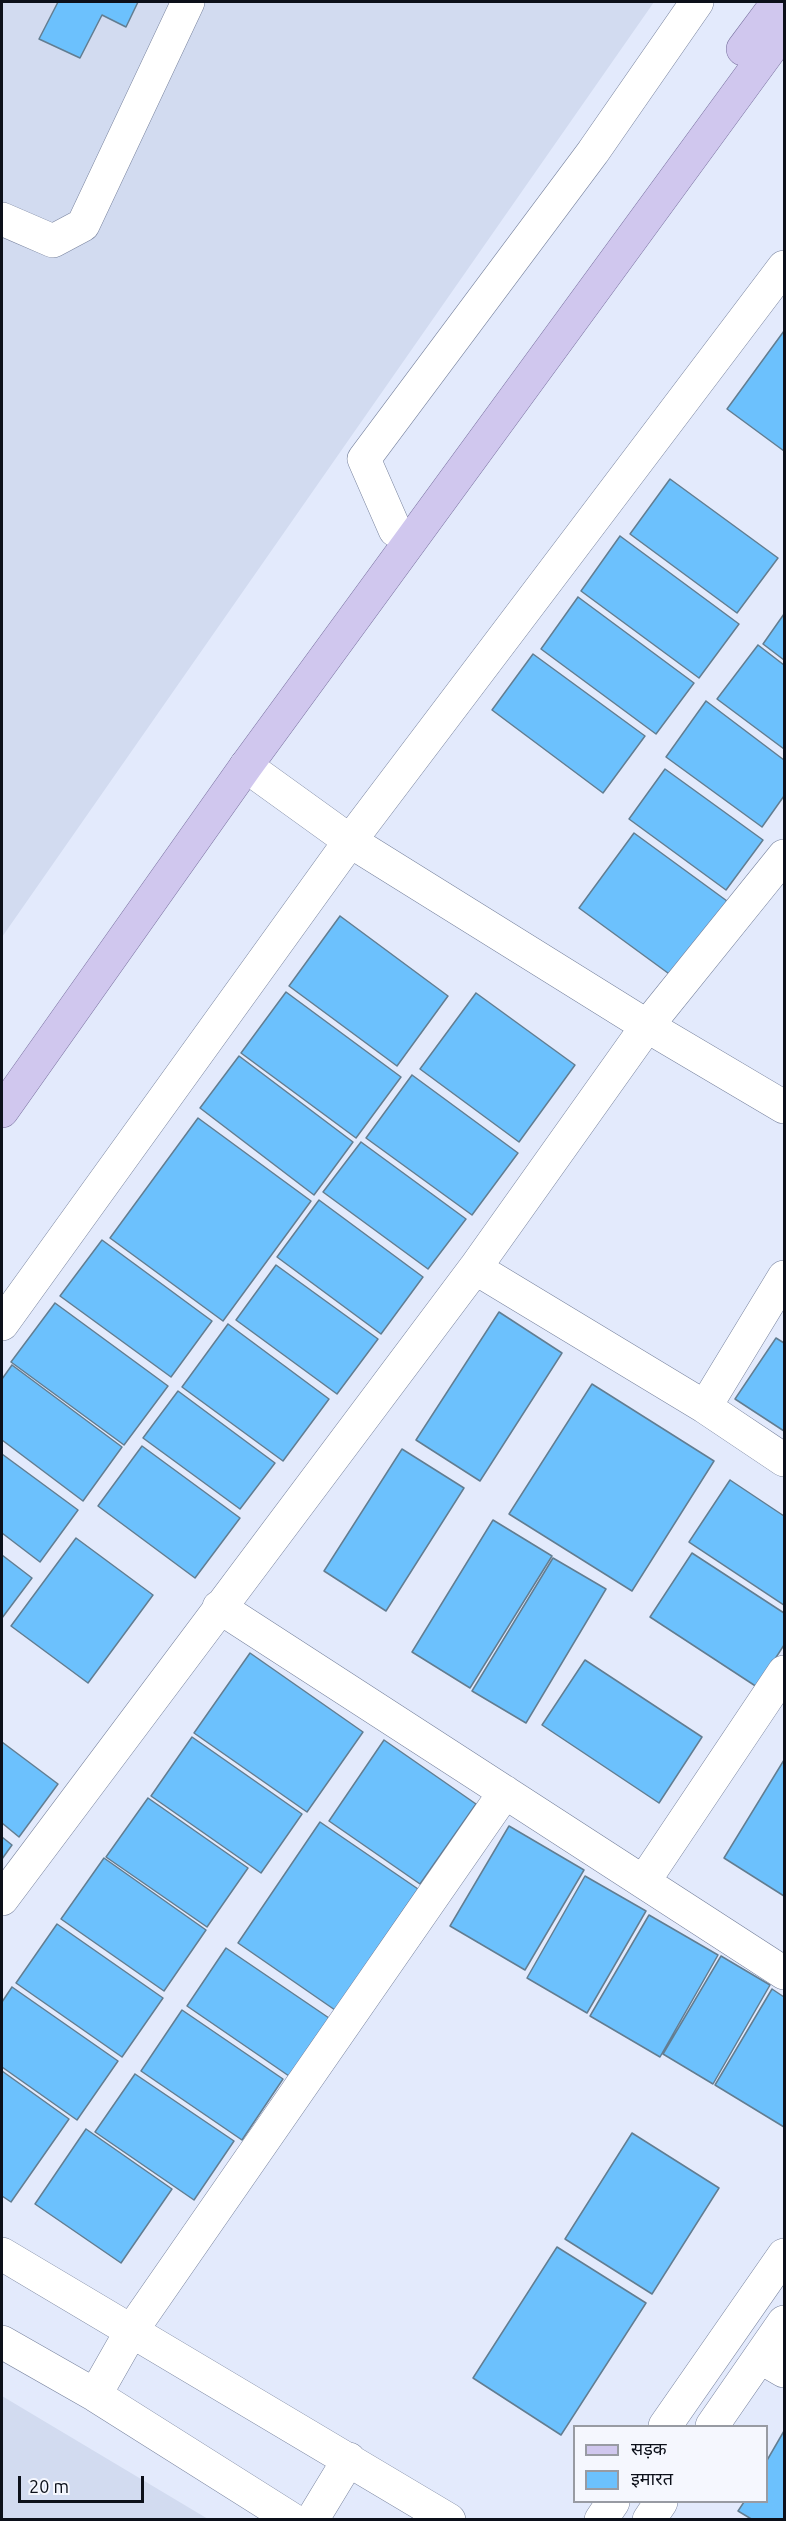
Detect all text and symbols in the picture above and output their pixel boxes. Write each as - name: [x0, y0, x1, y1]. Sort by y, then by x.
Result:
- legend: [573, 2425, 768, 2503]
- text: सड़क: [631, 2438, 667, 2458]
- scale bar: [21, 2464, 147, 2502]
- text: इमारत: [631, 2468, 673, 2488]
- text: 20 m: [29, 2476, 69, 2496]

